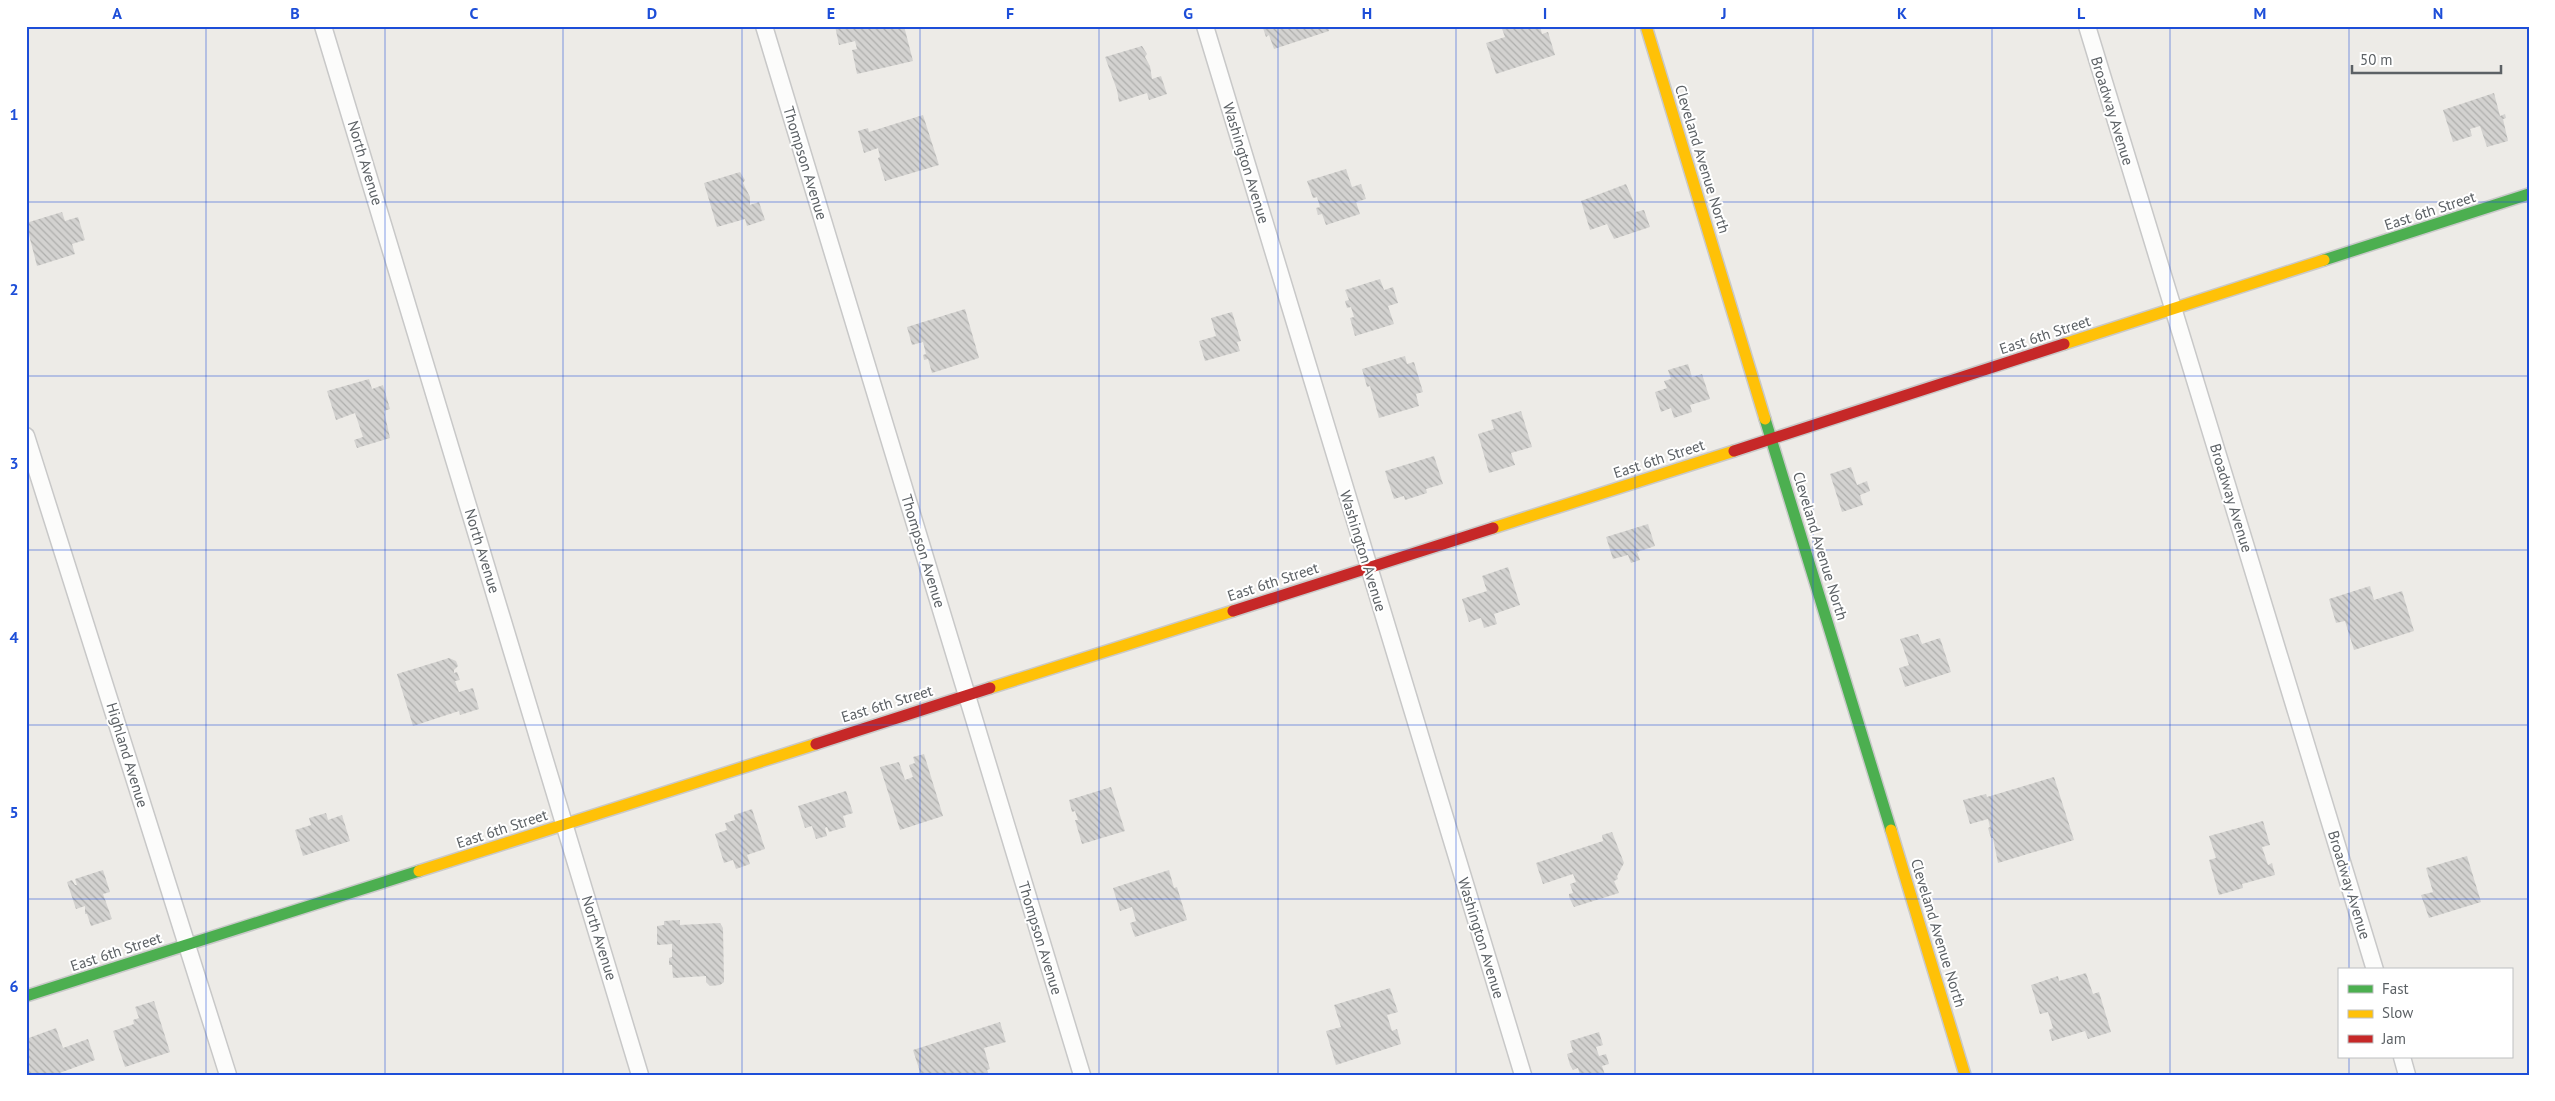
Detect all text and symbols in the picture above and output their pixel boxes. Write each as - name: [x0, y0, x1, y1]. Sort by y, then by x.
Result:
- text: A: [112, 3, 122, 23]
- text: B: [290, 3, 300, 23]
- text: C: [470, 3, 479, 23]
- text: D: [647, 3, 657, 23]
- text: E: [827, 3, 835, 23]
- text: F: [1006, 3, 1014, 23]
- text: G: [1183, 3, 1193, 23]
- text: H: [1362, 3, 1372, 23]
- text: I: [1543, 3, 1547, 23]
- text: J: [1720, 3, 1727, 23]
- text: K: [1897, 3, 1907, 23]
- text: L: [2077, 3, 2086, 23]
- text: M: [2254, 3, 2266, 23]
- text: N: [2433, 3, 2443, 23]
- scale bar: [2352, 42, 2501, 74]
- text: 50 m: [2360, 50, 2393, 69]
- street label: Broadway Avenue: [2087, 54, 2138, 168]
- street label: Cleveland Avenue North: [1671, 82, 1734, 235]
- street label: Washington Avenue: [1219, 100, 1274, 226]
- text: 1: [9, 104, 19, 124]
- street label: Thompson Avenue: [779, 104, 832, 222]
- street label: North Avenue: [344, 118, 387, 207]
- street label: East 6th Street: [2382, 187, 2478, 234]
- text: 2: [9, 279, 19, 299]
- street label: East 6th Street: [1997, 311, 2093, 358]
- street label: East 6th Street: [1611, 435, 1707, 482]
- street label: Broadway Avenue: [2206, 441, 2257, 555]
- text: 3: [9, 453, 19, 473]
- street label: Cleveland Avenue North: [1789, 469, 1852, 622]
- street label: Washington Avenue: [1336, 488, 1391, 614]
- street label: Thompson Avenue: [897, 492, 950, 610]
- street label: North Avenue: [461, 506, 504, 595]
- street label: East 6th Street: [1225, 558, 1321, 605]
- text: 4: [9, 627, 19, 647]
- street label: East 6th Street: [839, 681, 935, 726]
- street label: Highland Avenue: [102, 700, 152, 810]
- text: 5: [9, 802, 19, 822]
- street label: East 6th Street: [454, 805, 550, 852]
- street label: Broadway Avenue: [2324, 828, 2375, 942]
- street label: Cleveland Avenue North: [1907, 856, 1970, 1009]
- street label: Washington Avenue: [1454, 875, 1509, 1001]
- street label: Thompson Avenue: [1014, 879, 1067, 997]
- street label: North Avenue: [578, 893, 621, 982]
- street label: East 6th Street: [68, 928, 164, 975]
- legend: [2338, 968, 2512, 1058]
- text: 6: [9, 976, 19, 996]
- text: Fast: [2382, 979, 2409, 998]
- text: Slow: [2382, 1003, 2413, 1022]
- text: Jam: [2381, 1029, 2406, 1048]

